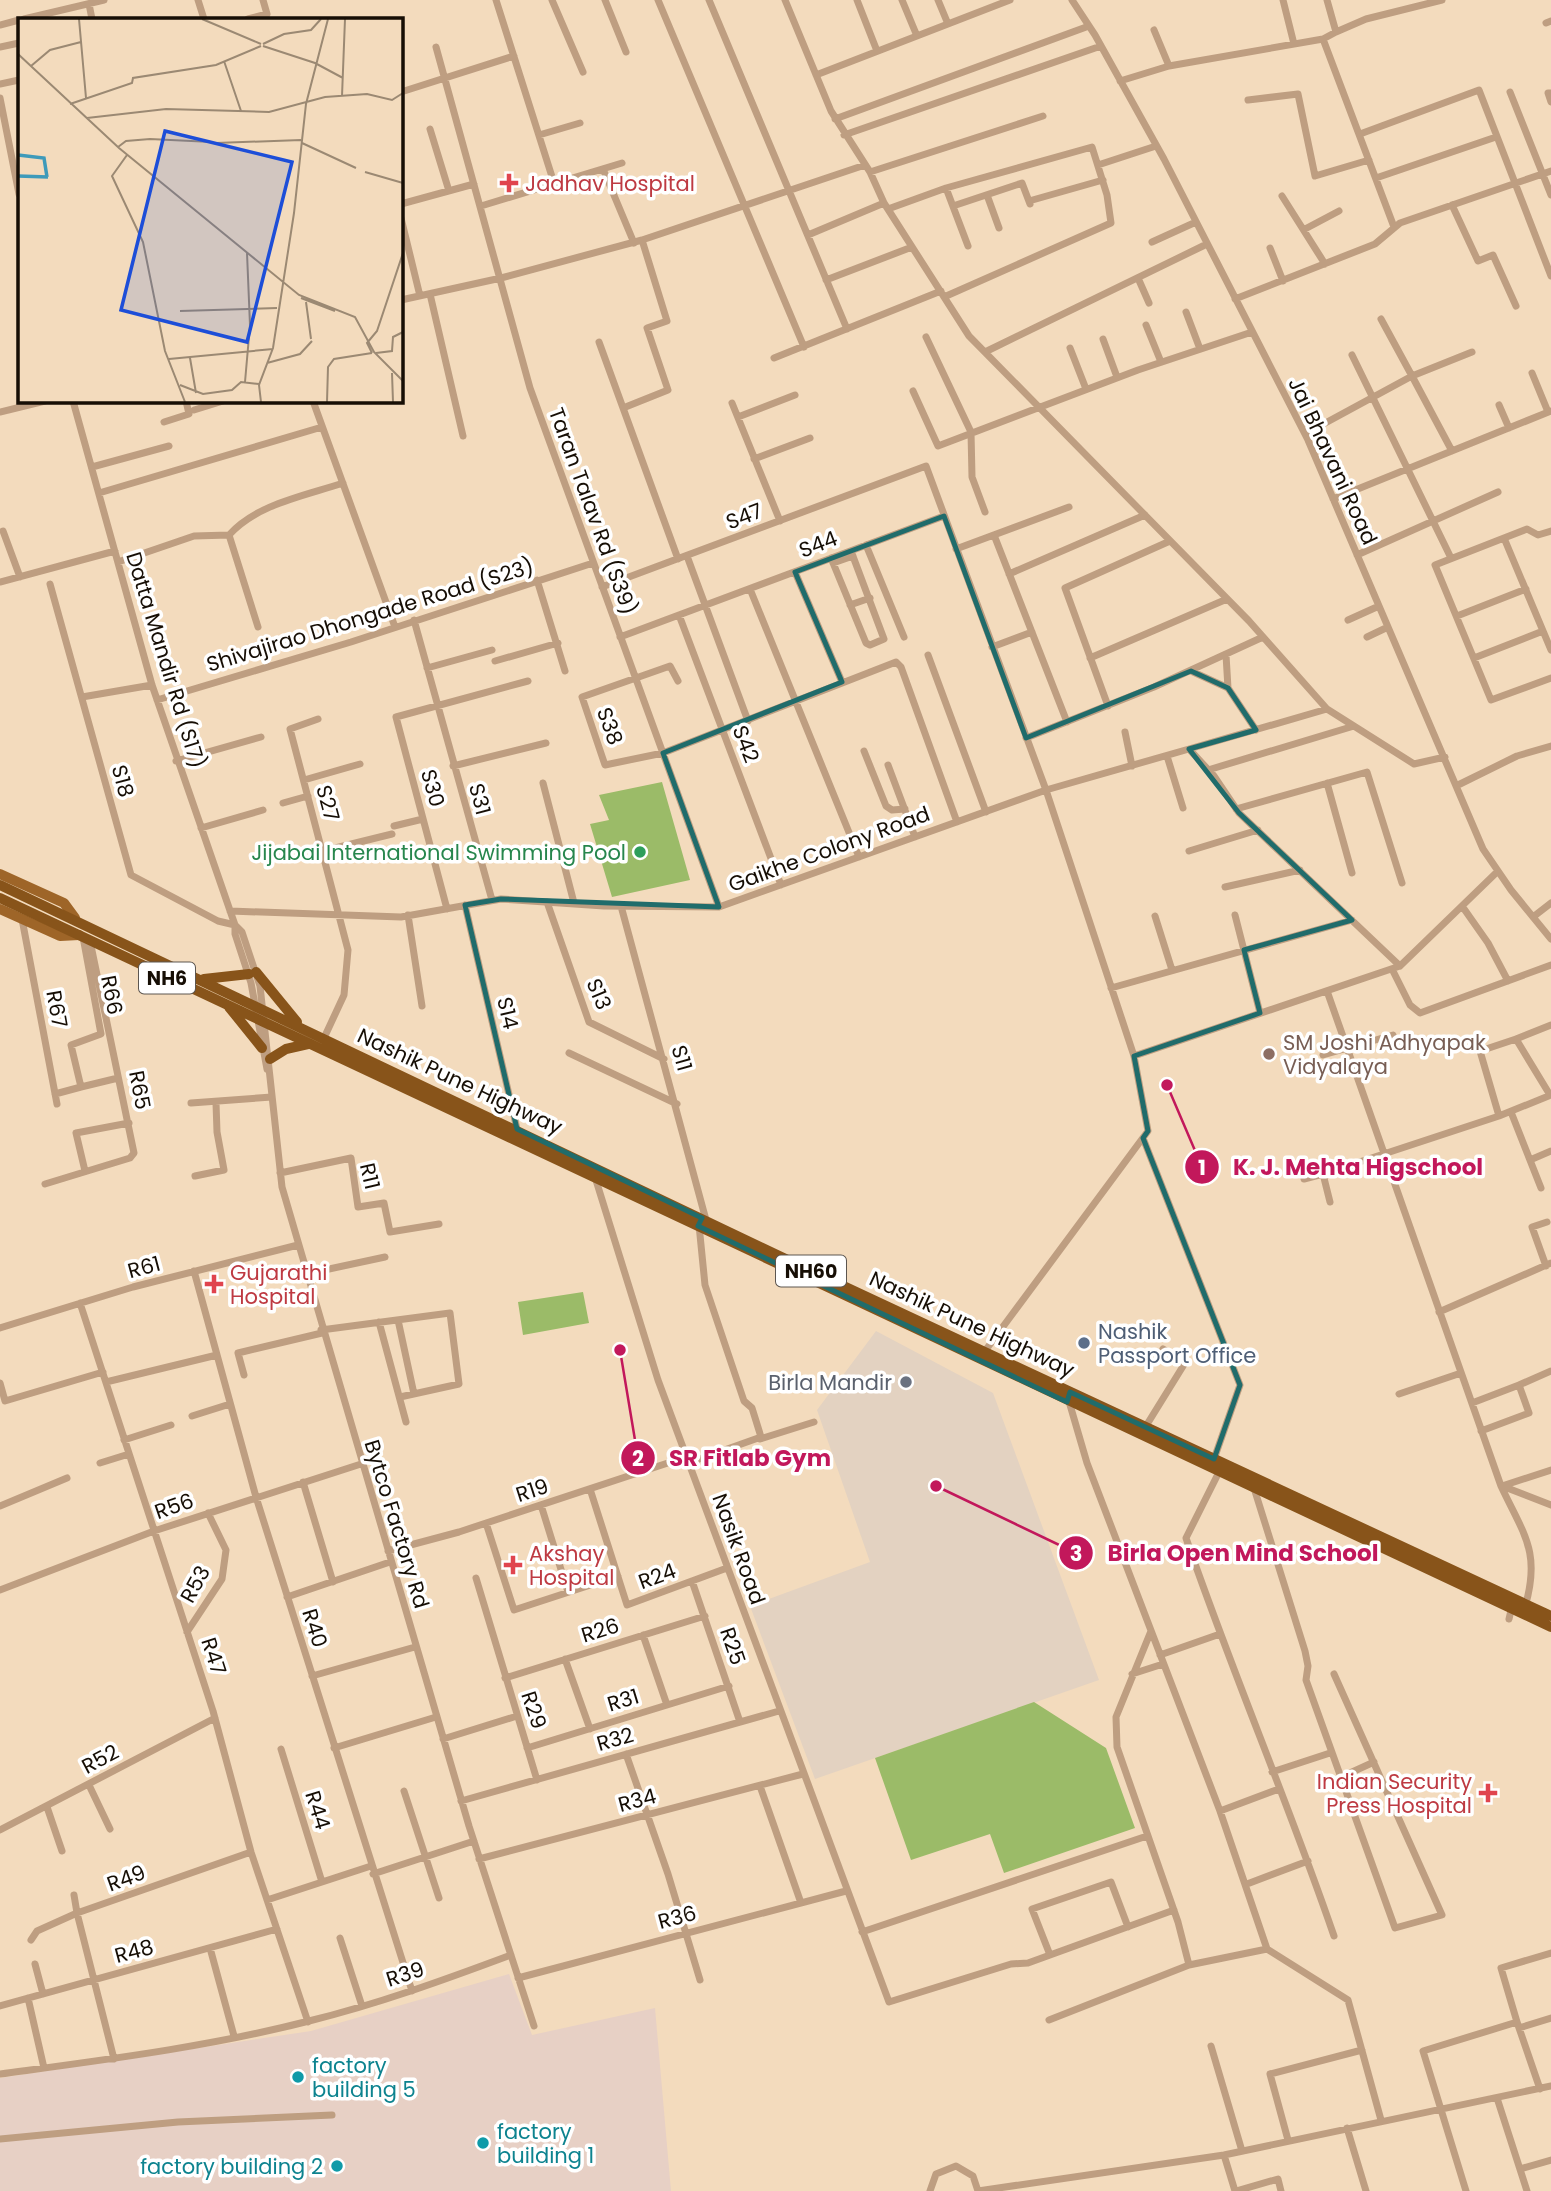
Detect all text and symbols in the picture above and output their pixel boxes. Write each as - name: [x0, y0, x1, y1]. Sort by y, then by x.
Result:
- inset map: [18, 18, 402, 402]
- place label: Jadhav Hospital: [525, 169, 695, 198]
- marker: Jadhav Hospital: [499, 173, 519, 193]
- street label: Jai Bhavani Road: [1282, 373, 1384, 549]
- street label: Taran Talav Rd (S39): [542, 403, 644, 619]
- street label: S47: [722, 496, 766, 536]
- street label: S44: [795, 524, 841, 564]
- street label: Datta Mandir Rd (S17): [119, 548, 213, 772]
- street label: Shivajirao Dhongade Road (S23): [203, 551, 537, 679]
- street label: S38: [590, 703, 630, 749]
- street label: S42: [726, 721, 766, 767]
- street label: S18: [105, 762, 141, 800]
- street label: S30: [414, 766, 452, 810]
- street label: S31: [462, 780, 498, 818]
- street label: S27: [309, 782, 347, 824]
- street label: Gaikhe Colony Road: [724, 799, 934, 899]
- place label: Jijabai International Swimming Pool: [251, 838, 626, 867]
- marker: Jijabai International Swimming Pool: [632, 844, 648, 860]
- road number: NH6: [139, 962, 195, 994]
- street label: R66: [94, 973, 130, 1017]
- street label: S13: [580, 974, 618, 1014]
- street label: R67: [39, 988, 75, 1030]
- street label: S14: [490, 994, 526, 1032]
- street label: Nashik Pune Highway: [353, 1021, 567, 1141]
- place label: SM Joshi Adhyapak Vidyalaya: [1283, 1028, 1486, 1081]
- street label: S11: [665, 1042, 699, 1074]
- marker: SM Joshi Adhyapak Vidyalaya: [1261, 1046, 1277, 1062]
- street label: R65: [122, 1068, 158, 1112]
- callout: K. J. Mehta Higschool: [1184, 1145, 1497, 1189]
- text: K. J. Mehta Higschool: [1233, 1151, 1483, 1183]
- text: 1: [1198, 1153, 1206, 1182]
- street label: R11: [353, 1160, 387, 1192]
- street label: R61: [124, 1249, 164, 1285]
- road number: NH60: [776, 1256, 846, 1287]
- place label: Gujarathi Hospital: [230, 1258, 327, 1311]
- street label: Nashik Pune Highway: [865, 1264, 1079, 1384]
- marker: Gujarathi Hospital: [204, 1274, 224, 1294]
- place label: Nashik Passport Office: [1098, 1317, 1256, 1370]
- marker: Nashik Passport Office: [1076, 1335, 1092, 1351]
- place label: Birla Mandir: [768, 1368, 892, 1397]
- marker: Birla Mandir: [898, 1374, 914, 1390]
- street label: Bytco Factory Rd: [358, 1436, 436, 1612]
- callout: SR Fitlab Gym: [620, 1436, 845, 1480]
- text: SR Fitlab Gym: [669, 1442, 831, 1474]
- text: 2: [632, 1444, 644, 1473]
- street label: R19: [512, 1471, 552, 1509]
- street label: R56: [151, 1486, 197, 1526]
- street label: Nasik Road: [706, 1489, 772, 1609]
- callout: Birla Open Mind School: [1058, 1531, 1392, 1575]
- text: Birla Open Mind School: [1108, 1537, 1378, 1569]
- place label: Akshay Hospital: [529, 1539, 614, 1592]
- text: 3: [1070, 1539, 1082, 1568]
- marker: Akshay Hospital: [503, 1555, 523, 1575]
- street label: R24: [634, 1556, 680, 1596]
- street label: R53: [173, 1560, 217, 1608]
- street label: R40: [295, 1605, 335, 1651]
- street label: R26: [578, 1611, 622, 1649]
- street label: R25: [713, 1623, 753, 1669]
- street label: R47: [194, 1634, 234, 1678]
- street label: R31: [604, 1681, 642, 1719]
- street label: R29: [514, 1687, 554, 1733]
- street label: R32: [593, 1720, 637, 1758]
- street label: R52: [76, 1737, 124, 1781]
- place label: Indian Security Press Hospital: [1317, 1767, 1472, 1820]
- street label: R34: [615, 1781, 659, 1819]
- marker: Indian Security Press Hospital: [1478, 1783, 1498, 1803]
- street label: R44: [298, 1787, 338, 1833]
- street label: R49: [103, 1858, 149, 1898]
- street label: R36: [655, 1898, 699, 1936]
- street label: R48: [111, 1932, 157, 1970]
- street label: R39: [382, 1954, 428, 1994]
- place label: factory building 5: [312, 2051, 416, 2104]
- marker: factory building 5: [290, 2069, 306, 2085]
- place label: factory building 1: [497, 2117, 594, 2170]
- marker: factory building 1: [475, 2135, 491, 2151]
- place label: factory building 2: [140, 2152, 323, 2181]
- marker: factory building 2: [329, 2158, 345, 2174]

